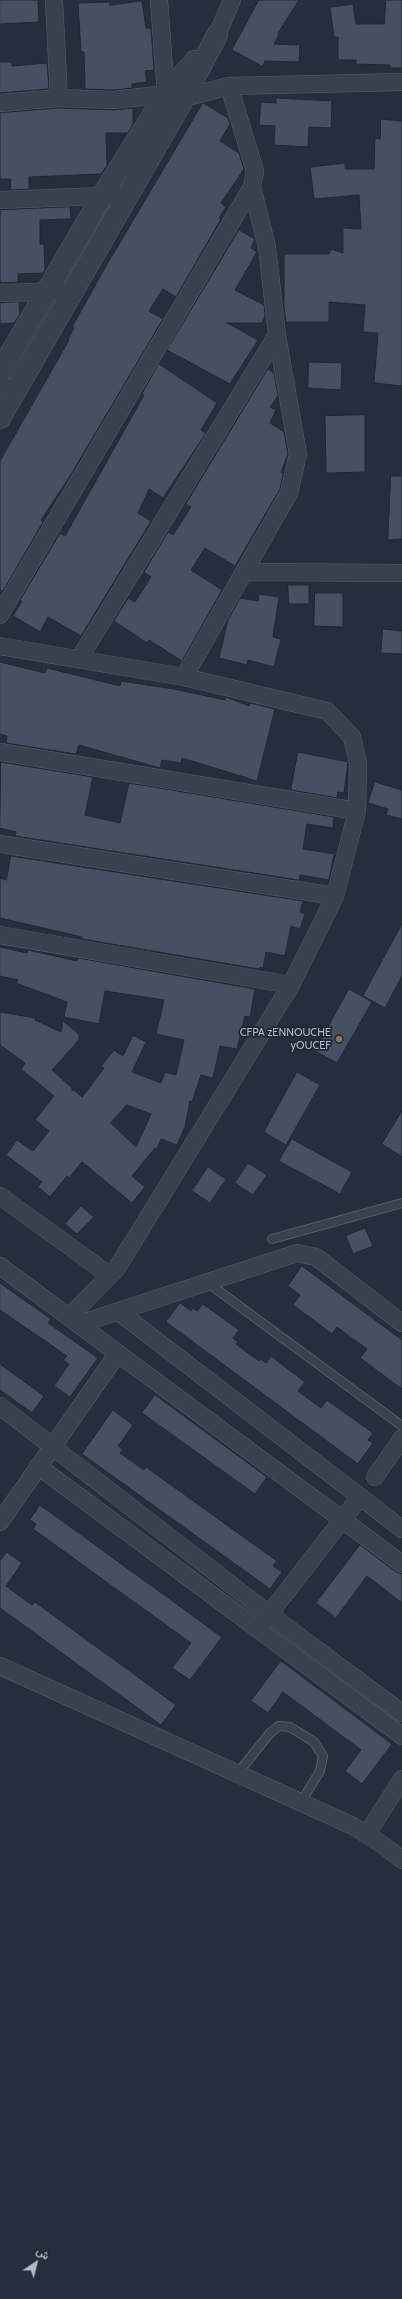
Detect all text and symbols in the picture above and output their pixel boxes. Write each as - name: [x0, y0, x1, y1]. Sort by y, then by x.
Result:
- place label: CFPA zENNOUCHE yOUCEF: [240, 1026, 331, 1052]
- marker: CFPA zENNOUCHE yOUCEF: [334, 1034, 344, 1044]
- north arrow: [16, 2243, 56, 2283]
- text: ش: [33, 2244, 52, 2263]

